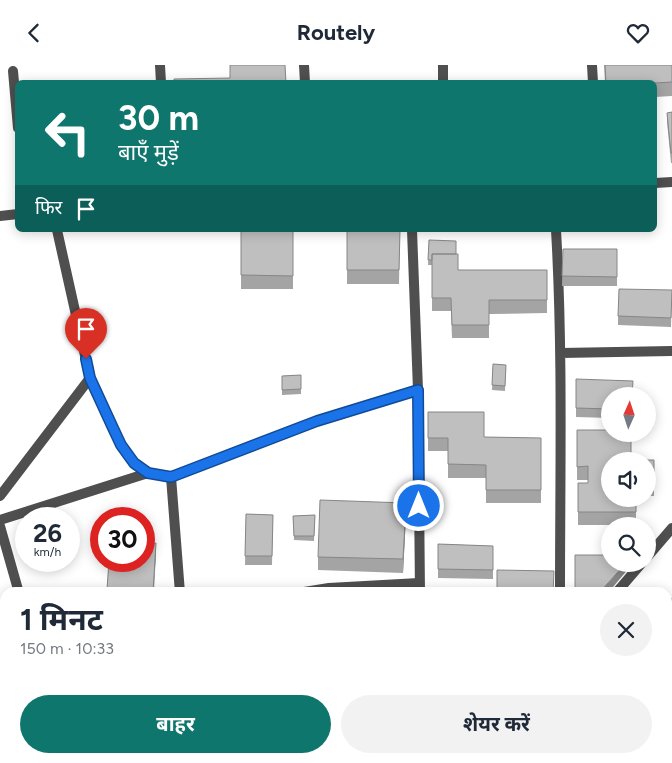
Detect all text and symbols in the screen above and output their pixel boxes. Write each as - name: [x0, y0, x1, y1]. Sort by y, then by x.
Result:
- icon: back: [20, 19, 48, 47]
- text: Routely: [297, 19, 375, 46]
- icon: heart: [624, 19, 652, 47]
- text: 30 m: [118, 97, 199, 139]
- icon: left: [35, 100, 100, 165]
- text: बाएँ मुड़ें: [118, 139, 179, 166]
- icon: arrive: [72, 195, 100, 223]
- text: फिर: [35, 196, 62, 219]
- pin: [65, 308, 107, 359]
- icon: arrive: [72, 315, 100, 343]
- north arrow: [601, 387, 656, 443]
- map controls: [601, 387, 656, 572]
- button: sound: [601, 452, 656, 507]
- position arrow: [392, 479, 444, 531]
- speed limit sign: 30: [90, 507, 155, 572]
- button: search: [601, 517, 656, 572]
- text: 26: [33, 518, 62, 548]
- text: km/h: [34, 545, 61, 559]
- text: 1 मिनट: [20, 601, 103, 638]
- button: close: [600, 604, 652, 656]
- text: 150 m · 10:33: [20, 639, 114, 658]
- button: बाहर: [20, 695, 331, 753]
- button: शेयर करें: [341, 695, 652, 753]

